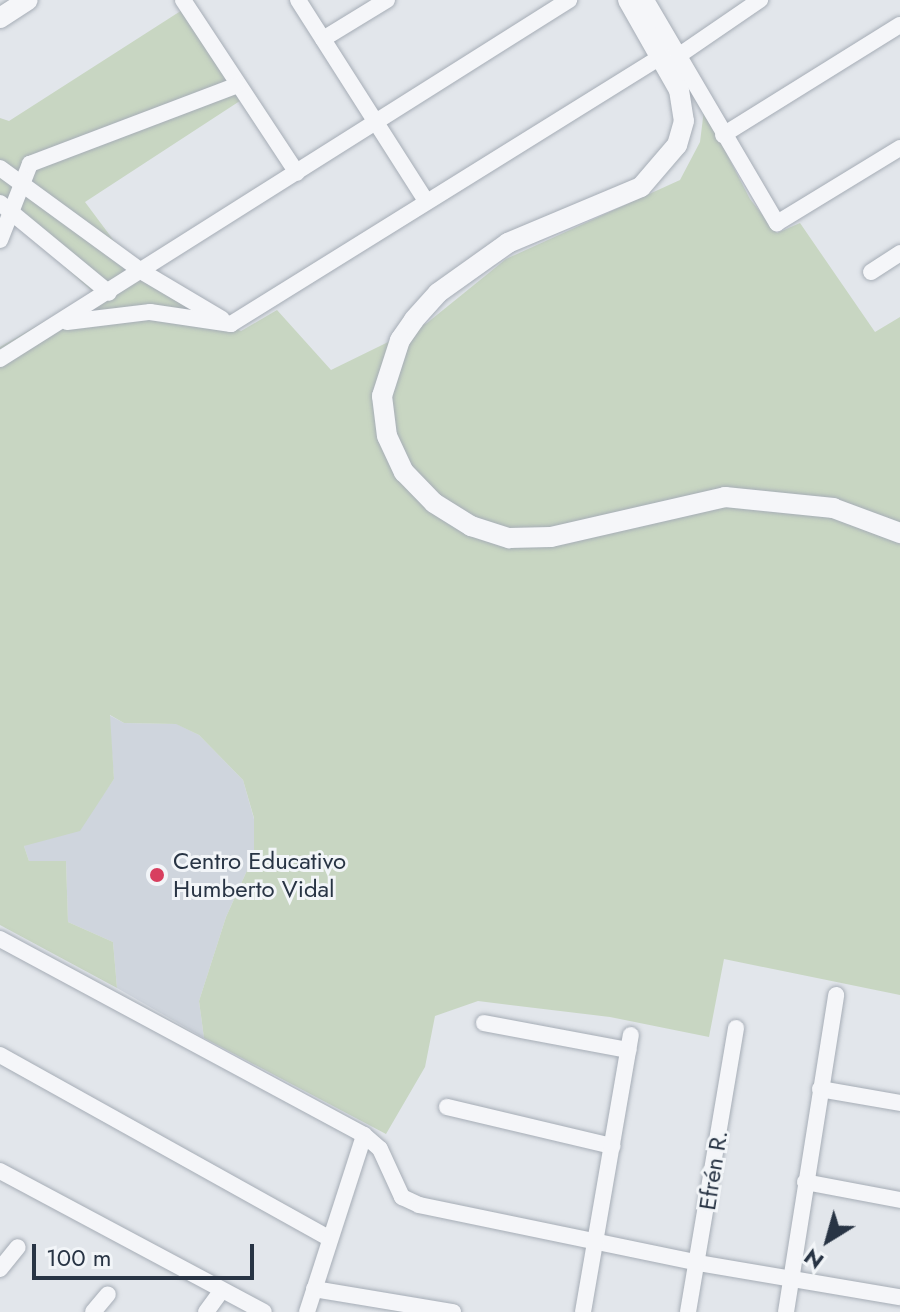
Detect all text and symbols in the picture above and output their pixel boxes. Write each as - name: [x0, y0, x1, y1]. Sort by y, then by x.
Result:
- place label: Centro Educativo Humberto Vidal: [173, 847, 346, 903]
- marker: Centro Educativo Humberto Vidal: [148, 866, 166, 884]
- street label: Efrén R.: [692, 1128, 734, 1212]
- north arrow: [788, 1200, 868, 1280]
- scale bar: [36, 1228, 258, 1278]
- text: 100 m: [46, 1240, 112, 1275]
- text: N: [797, 1241, 830, 1277]

